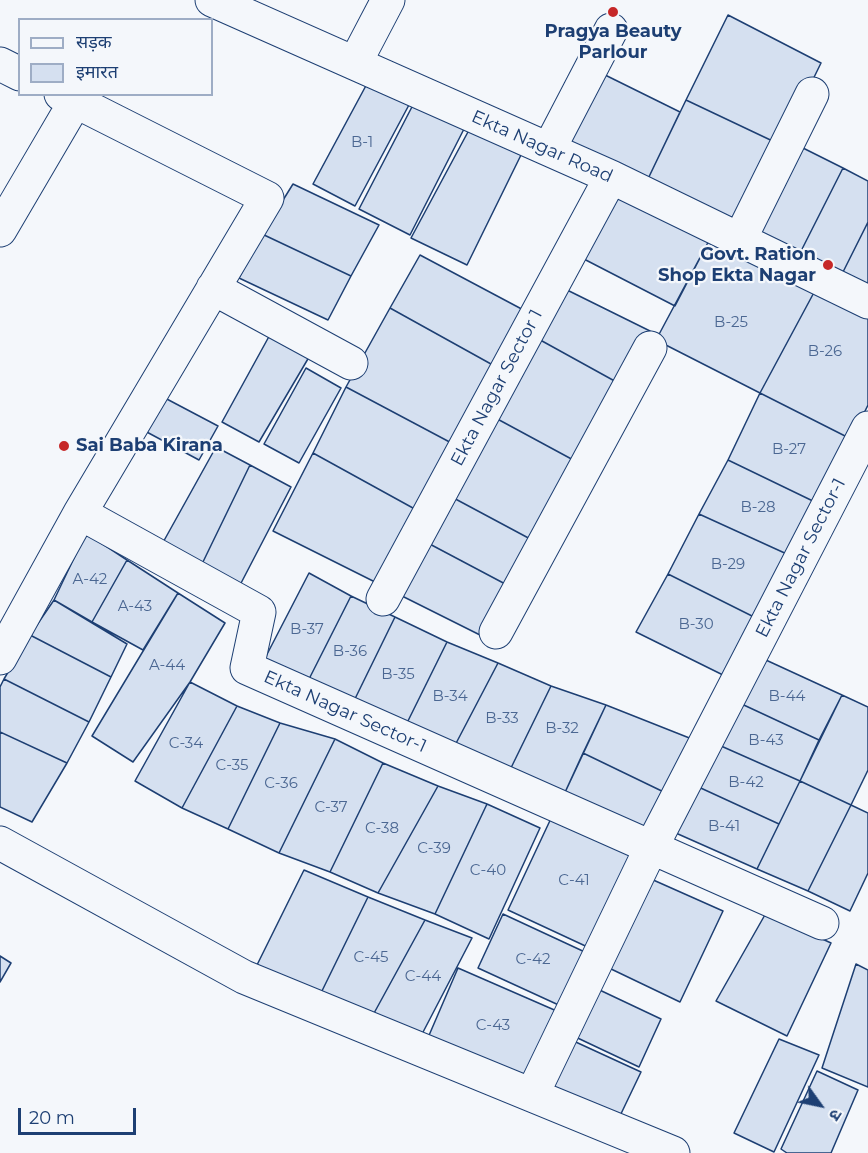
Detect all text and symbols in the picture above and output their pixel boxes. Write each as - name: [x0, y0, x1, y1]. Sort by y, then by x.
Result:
- marker: Pragya Beauty Parlour: [606, 5, 620, 19]
- legend: [18, 18, 213, 96]
- place label: Pragya Beauty Parlour: [545, 21, 681, 63]
- text: सड़क: [76, 31, 112, 53]
- text: इमारत: [76, 61, 118, 83]
- street label: Ekta Nagar Road: [468, 106, 616, 188]
- house number: B-1: [351, 134, 373, 152]
- place label: Govt. Ration Shop Ekta Nagar: [658, 244, 816, 286]
- marker: Govt. Ration Shop Ekta Nagar: [821, 258, 835, 272]
- street label: Ekta Nagar Sector 1: [447, 306, 547, 470]
- house number: B-25: [714, 314, 748, 332]
- house number: B-26: [808, 343, 842, 361]
- place label: Sai Baba Kirana: [76, 435, 223, 457]
- marker: Sai Baba Kirana: [57, 439, 71, 453]
- house number: B-27: [772, 441, 806, 459]
- street label: Ekta Nagar Sector-1: [751, 475, 851, 641]
- house number: B-28: [741, 499, 775, 517]
- house number: B-29: [711, 556, 745, 574]
- house number: A-42: [73, 571, 107, 589]
- house number: A-43: [118, 598, 152, 616]
- house number: B-30: [678, 616, 714, 634]
- house number: B-37: [290, 621, 324, 639]
- house number: B-36: [333, 643, 367, 661]
- house number: A-44: [149, 657, 185, 675]
- street label: Ekta Nagar Sector-1: [260, 666, 430, 758]
- house number: B-35: [381, 666, 415, 684]
- house number: B-34: [432, 688, 468, 706]
- house number: B-44: [769, 688, 805, 706]
- house number: B-33: [485, 710, 519, 728]
- house number: B-32: [545, 720, 579, 738]
- house number: B-43: [748, 732, 784, 750]
- house number: C-34: [169, 735, 203, 753]
- house number: C-35: [216, 757, 248, 775]
- house number: B-42: [728, 774, 764, 792]
- house number: C-36: [264, 775, 298, 793]
- house number: C-37: [314, 799, 348, 817]
- house number: B-41: [708, 818, 740, 836]
- house number: C-38: [365, 820, 399, 838]
- house number: C-39: [417, 840, 451, 858]
- house number: C-40: [470, 862, 506, 880]
- house number: C-41: [558, 872, 590, 890]
- house number: C-45: [354, 949, 388, 967]
- house number: C-42: [516, 951, 550, 969]
- house number: C-44: [405, 968, 441, 986]
- house number: C-43: [476, 1017, 510, 1035]
- north arrow: [790, 1075, 850, 1135]
- scale bar: [21, 1096, 140, 1134]
- text: उ: [825, 1106, 846, 1124]
- text: 20 m: [29, 1107, 75, 1129]

